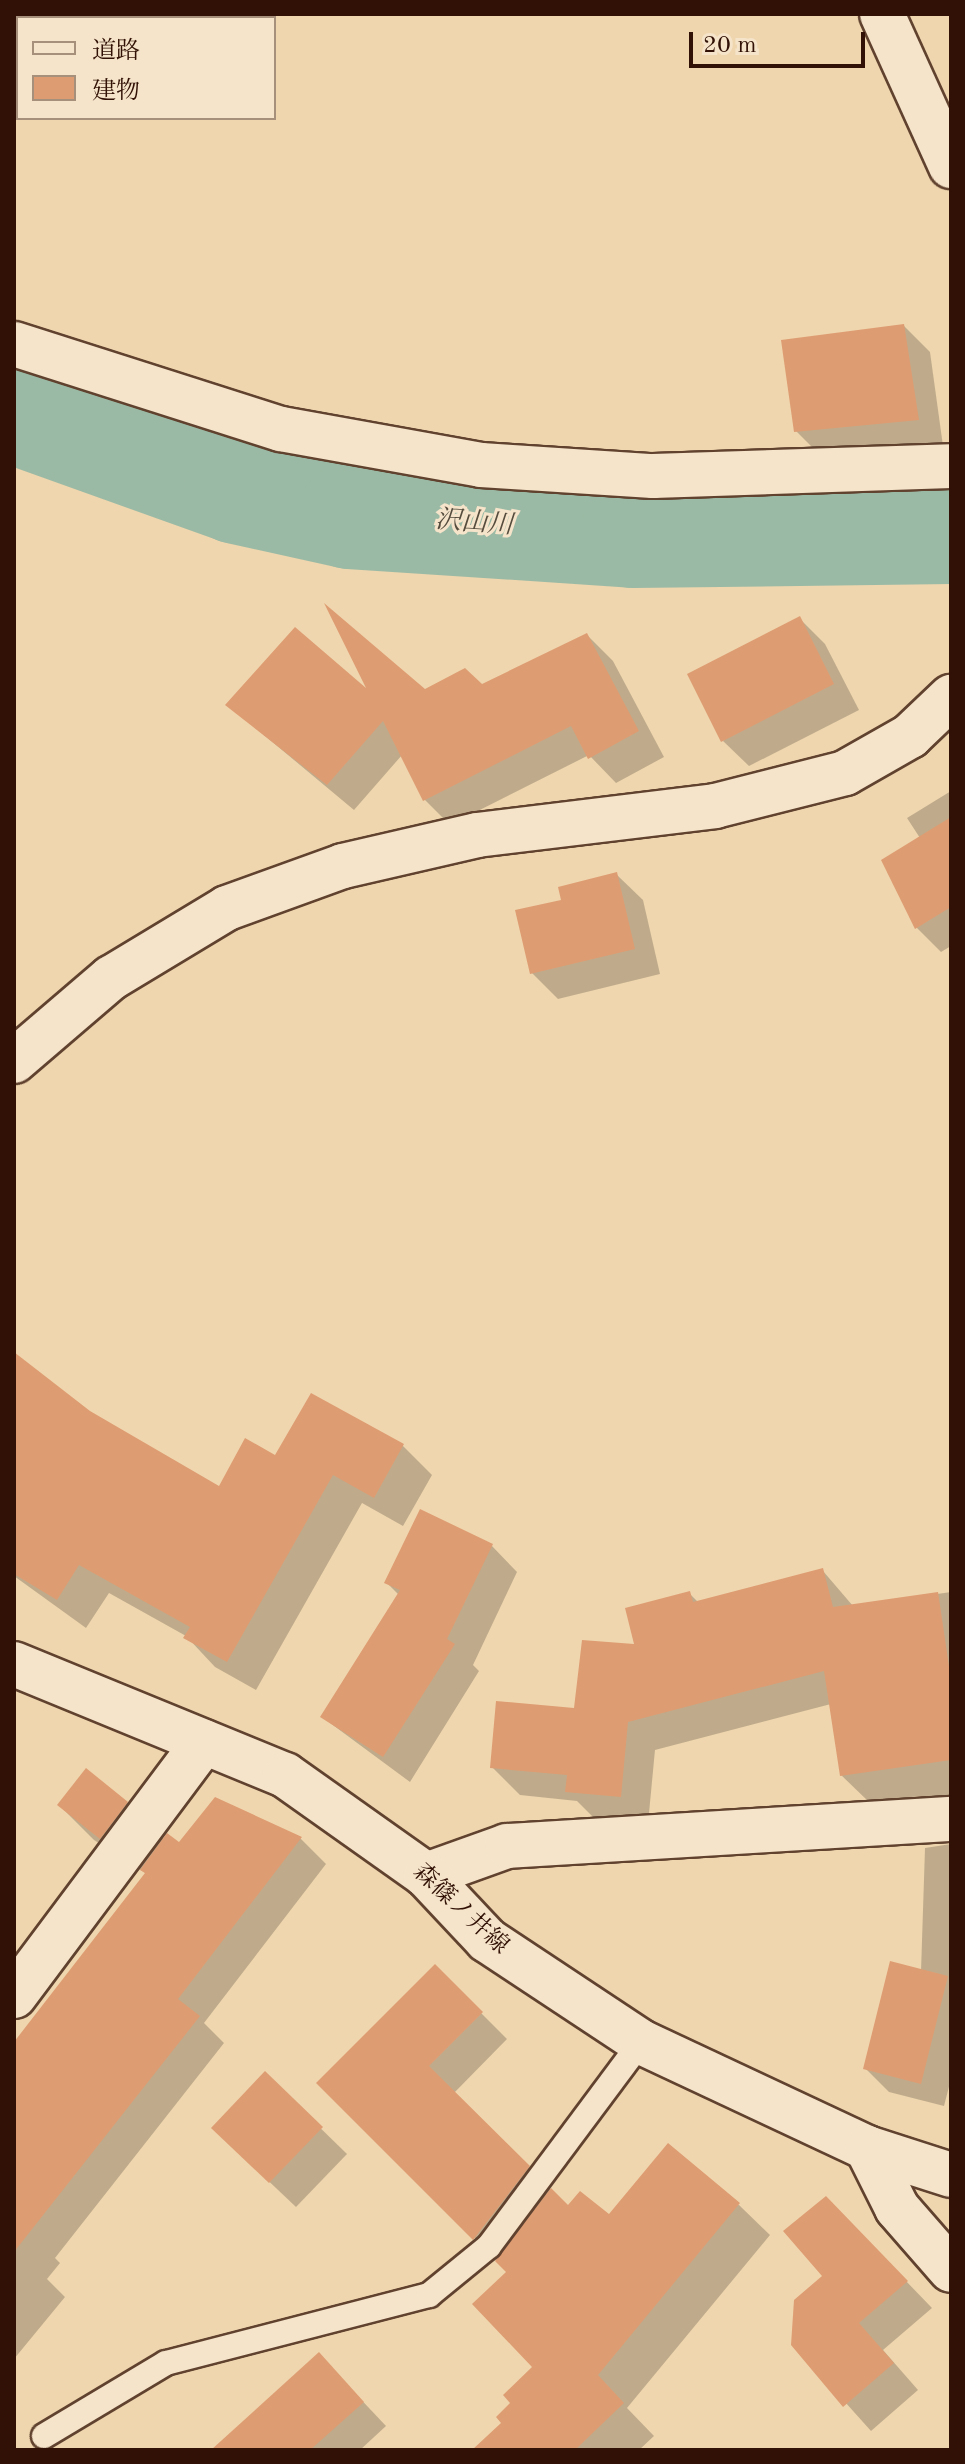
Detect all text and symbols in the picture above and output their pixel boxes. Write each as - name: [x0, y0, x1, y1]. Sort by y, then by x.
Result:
- legend: [16, 16, 276, 120]
- scale bar: [693, 16, 869, 66]
- text: 20 m: [703, 34, 757, 58]
- text: 道路: [92, 40, 140, 64]
- text: 建物: [92, 80, 140, 104]
- water label: 沢山川: [434, 506, 514, 542]
- street label: 森篠ノ井線: [406, 1859, 514, 1961]

